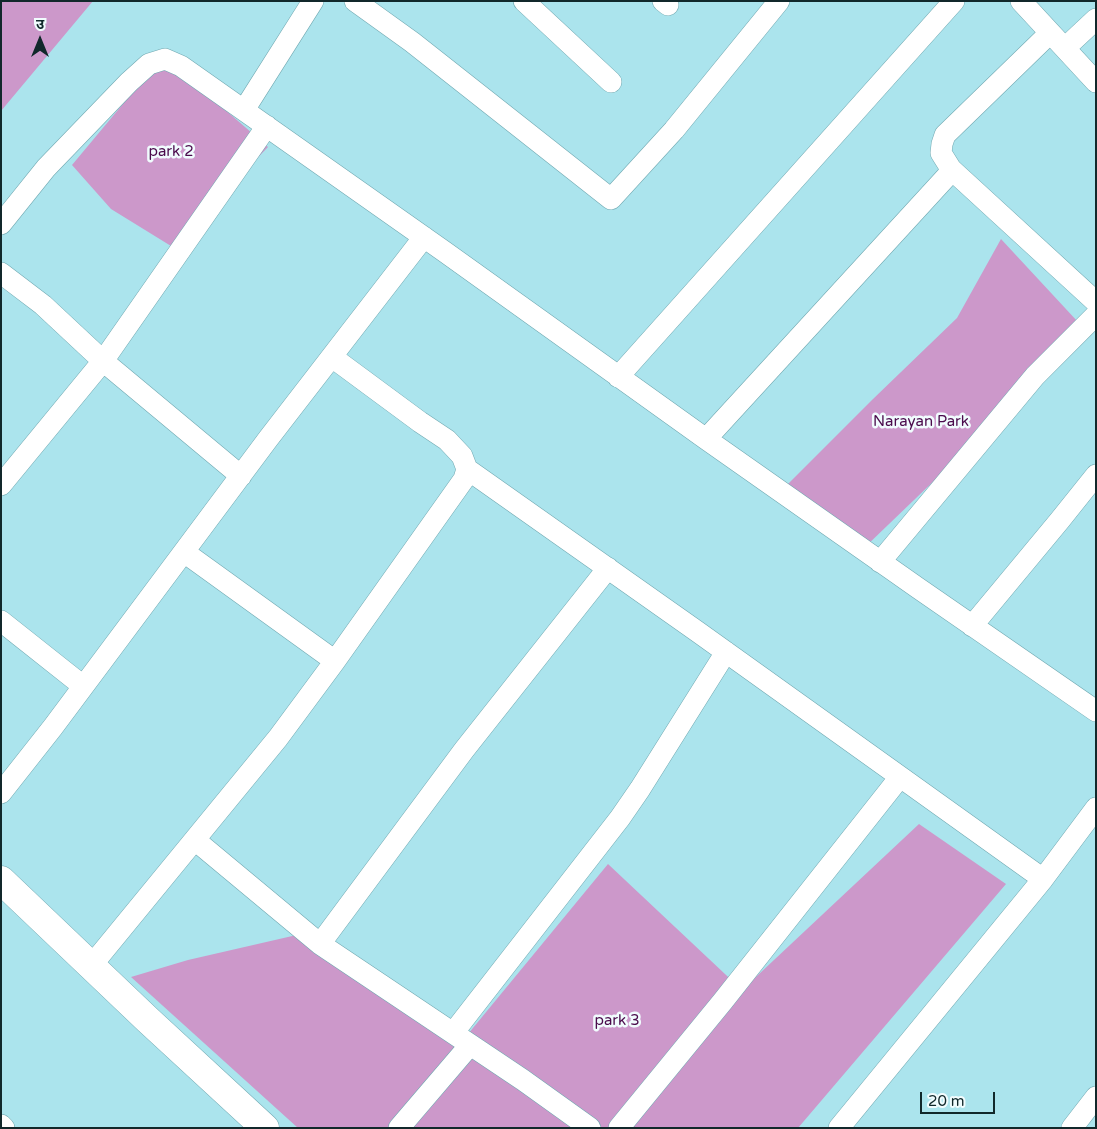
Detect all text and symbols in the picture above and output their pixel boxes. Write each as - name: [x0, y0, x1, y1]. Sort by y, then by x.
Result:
- north arrow: [15, 15, 65, 65]
- text: उ: [36, 16, 44, 33]
- park label: park 2: [148, 143, 194, 161]
- park label: Narayan Park: [873, 413, 969, 431]
- park label: park 3: [594, 1012, 640, 1030]
- scale bar: [922, 1082, 997, 1114]
- text: 20 m: [928, 1092, 965, 1110]

